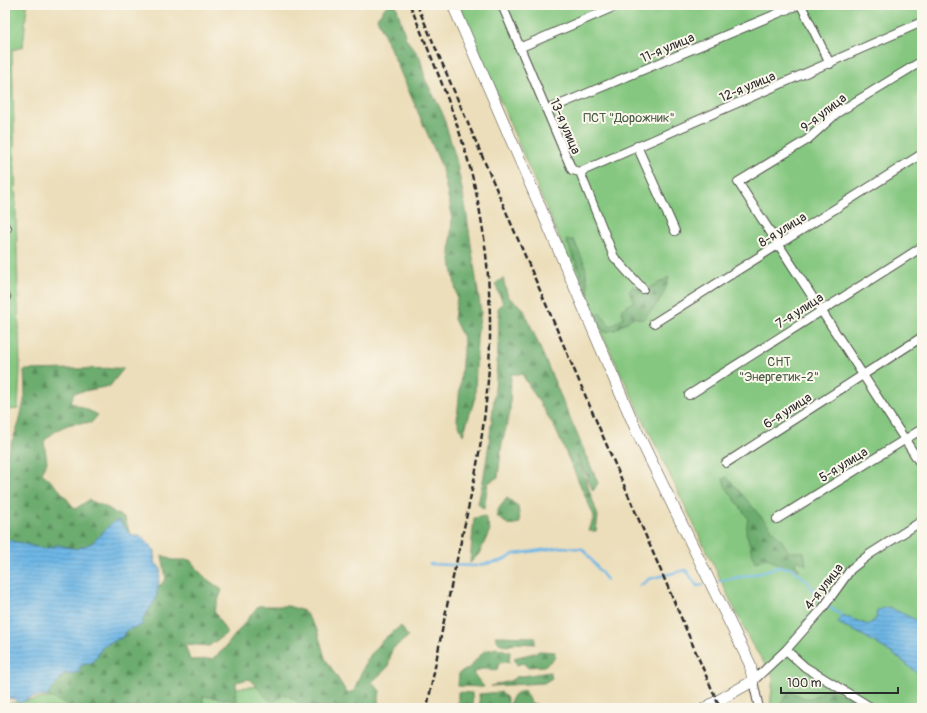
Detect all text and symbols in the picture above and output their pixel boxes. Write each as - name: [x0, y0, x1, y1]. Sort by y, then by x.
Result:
- street label: 11-я улица: [638, 29, 697, 66]
- street label: 12-я улица: [717, 68, 778, 106]
- street label: 9-я улица: [798, 90, 850, 136]
- street label: 13-я улица: [546, 96, 584, 157]
- park label: ПСТ "Дорожник": [583, 110, 675, 126]
- street label: 8-я улица: [756, 209, 809, 251]
- street label: 7-я улица: [773, 290, 826, 332]
- park label: СHТ "Энергетик-2": [739, 354, 819, 385]
- street label: 6-я улица: [760, 389, 815, 432]
- street label: 5-я улица: [816, 444, 871, 486]
- street label: 4-я улица: [801, 560, 847, 613]
- scale bar: [781, 669, 898, 695]
- text: 100 m: [787, 676, 822, 691]

